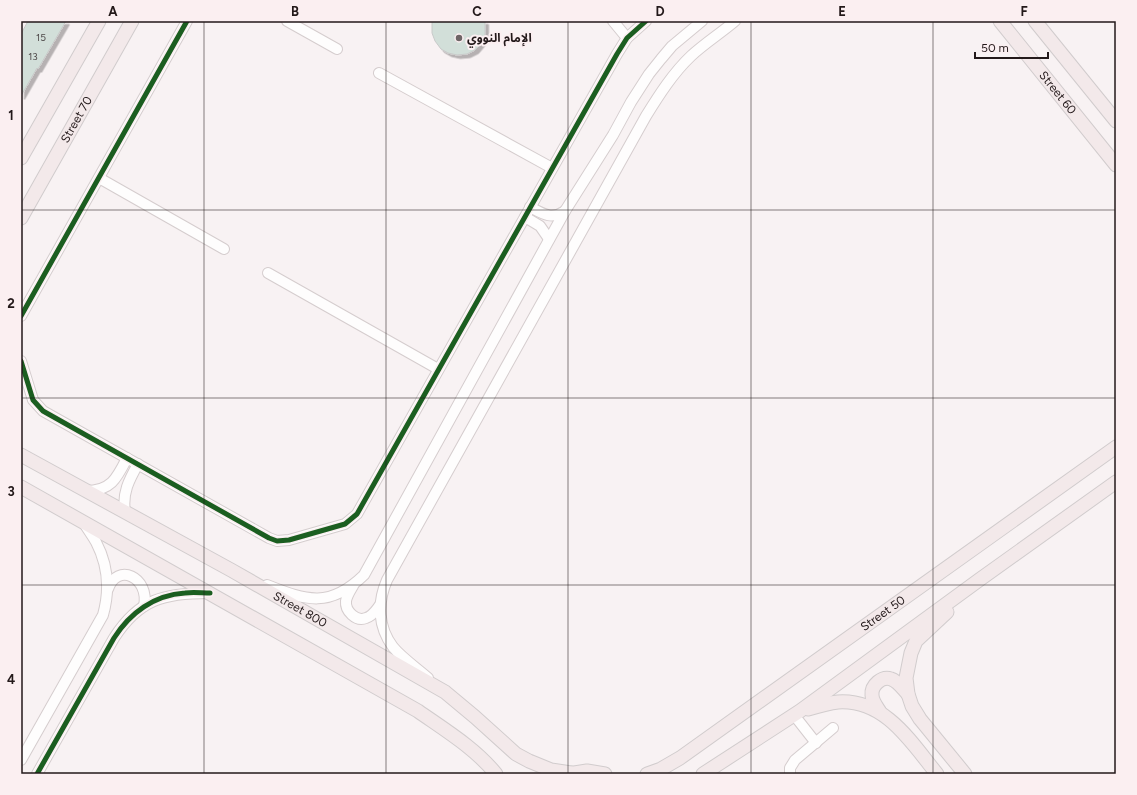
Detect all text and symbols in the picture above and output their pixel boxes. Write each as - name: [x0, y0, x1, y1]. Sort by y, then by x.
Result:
- text: A: [108, 4, 118, 19]
- text: B: [291, 4, 299, 19]
- text: C: [472, 4, 482, 19]
- text: D: [655, 4, 665, 19]
- text: E: [838, 4, 846, 19]
- text: F: [1020, 4, 1028, 19]
- house number: 15: [36, 31, 46, 44]
- place label: الإمام النووي: [467, 31, 532, 48]
- marker: الإمام النووي: [454, 33, 464, 43]
- scale bar: [975, 34, 1048, 60]
- text: 50 m: [981, 41, 1009, 55]
- house number: 13: [28, 50, 38, 63]
- street label: Street 60: [1036, 68, 1079, 117]
- street label: Street 70: [58, 94, 95, 145]
- text: 1: [8, 108, 14, 123]
- text: 2: [7, 296, 15, 311]
- text: 3: [7, 484, 15, 499]
- street label: Street 800: [271, 589, 330, 630]
- street label: Street 50: [858, 593, 908, 634]
- text: 4: [7, 672, 15, 687]

